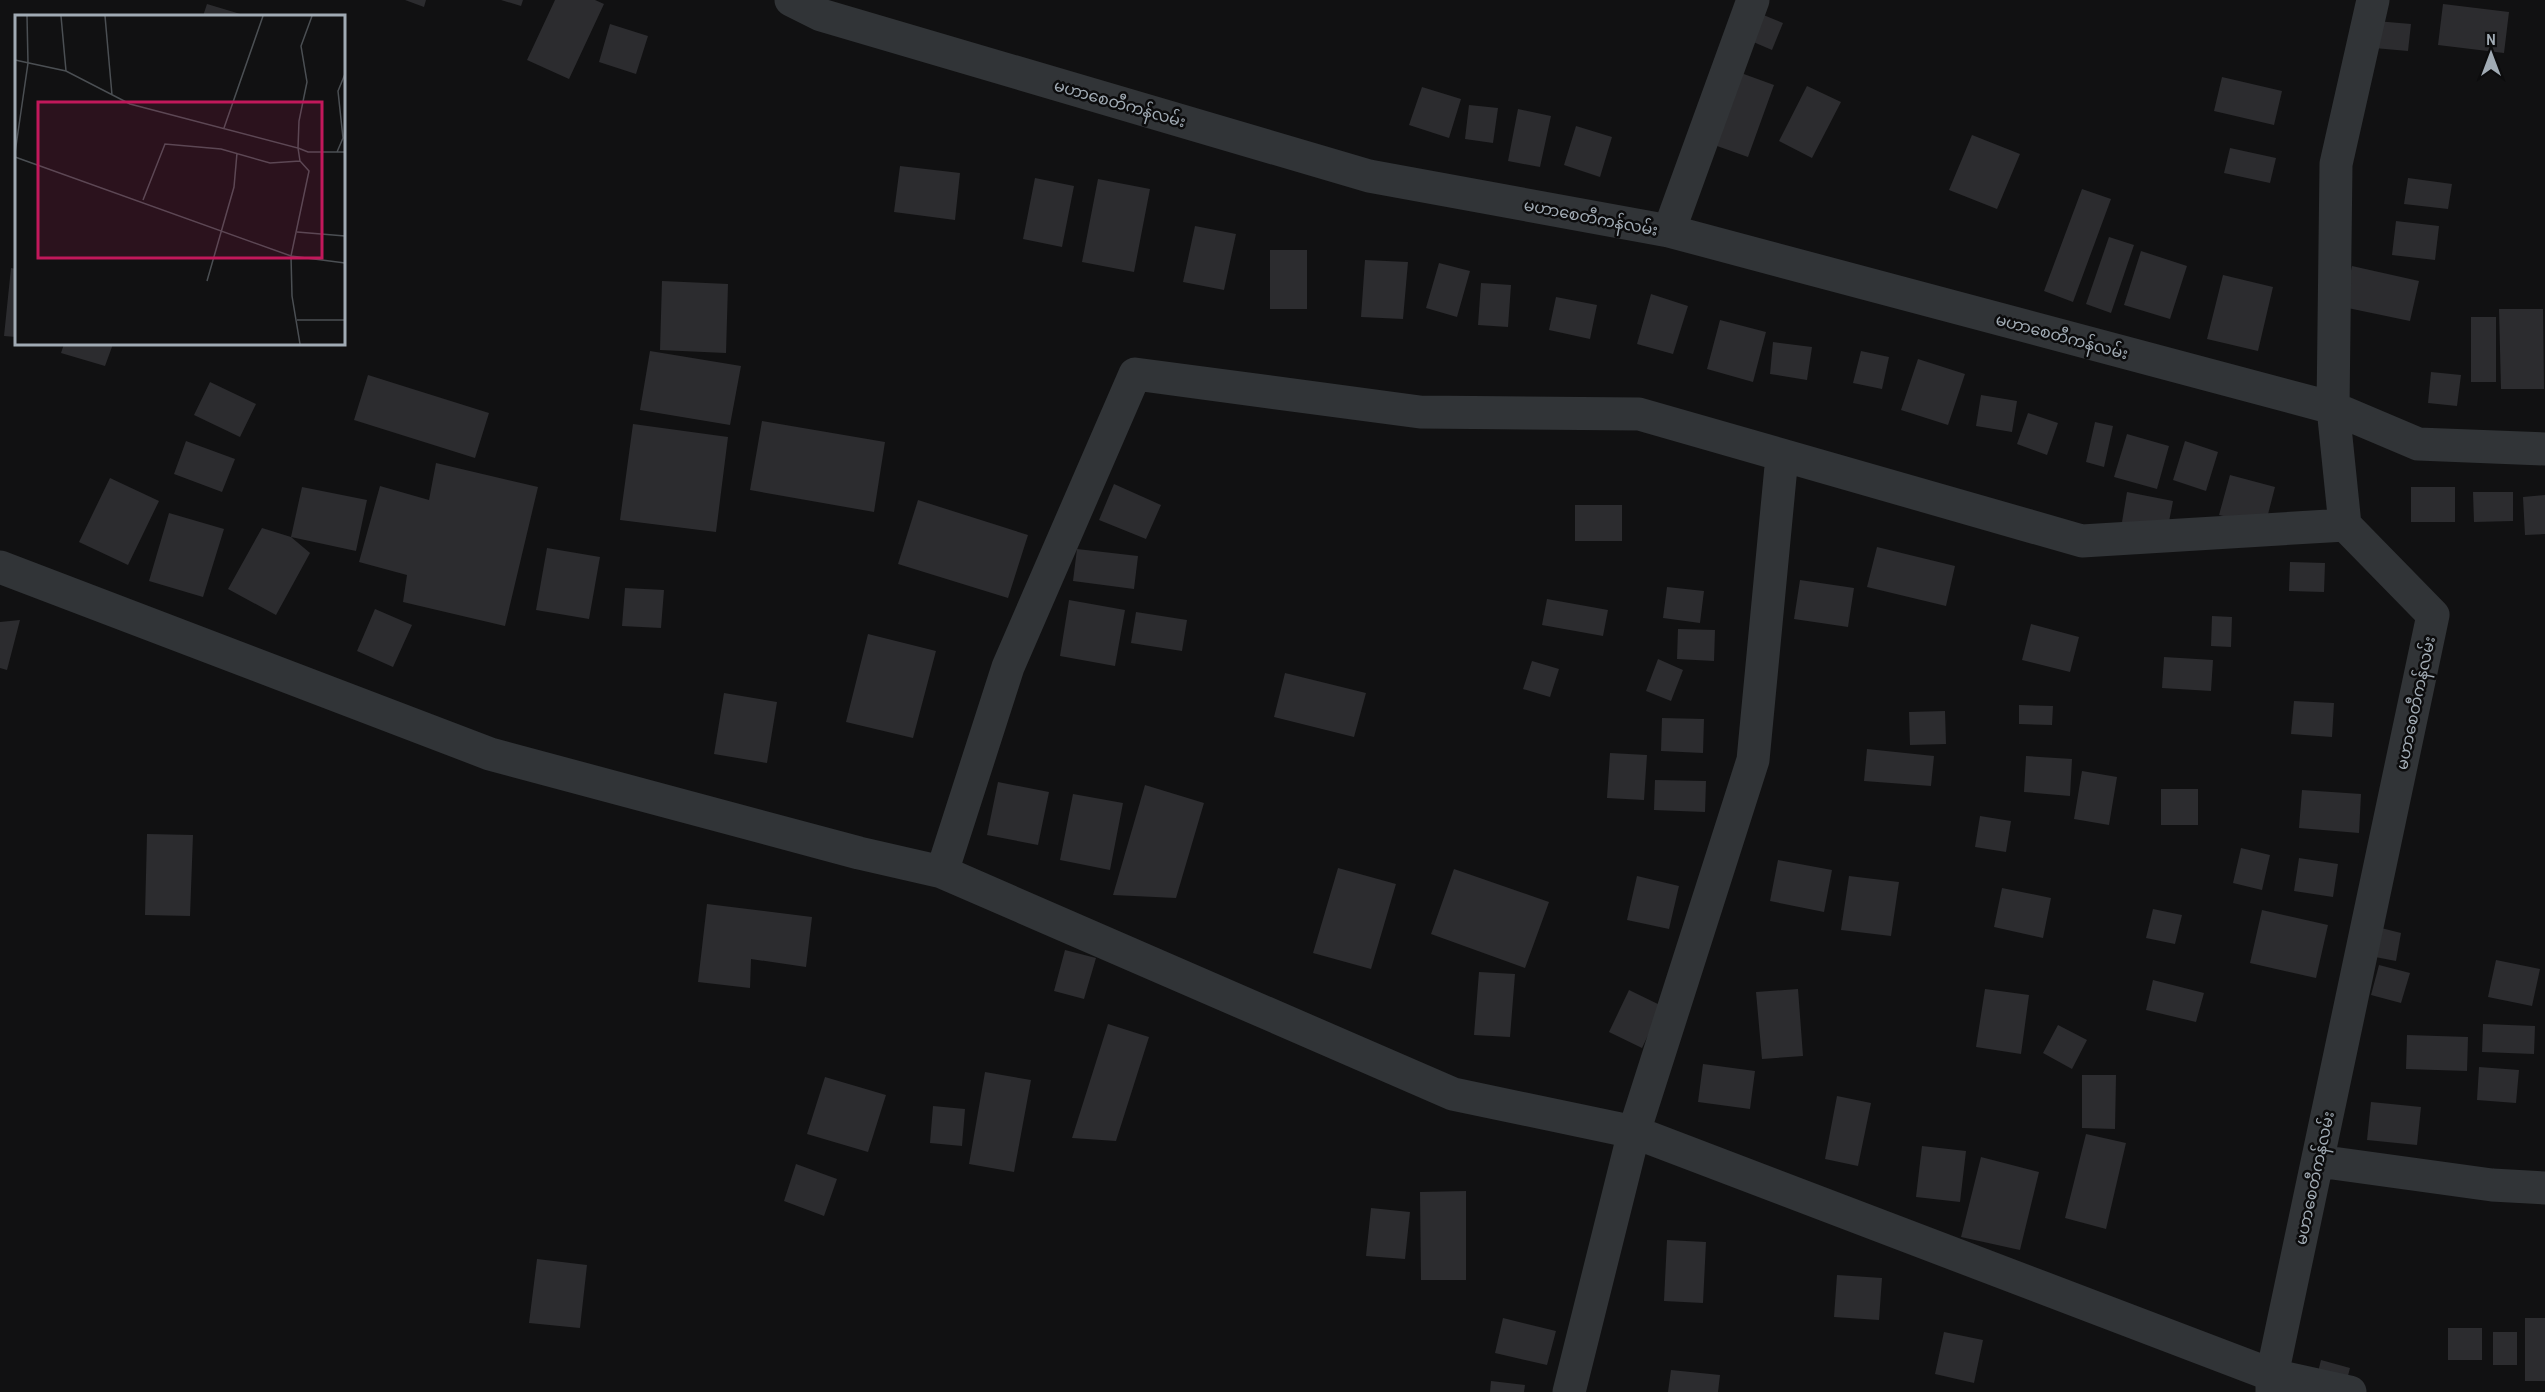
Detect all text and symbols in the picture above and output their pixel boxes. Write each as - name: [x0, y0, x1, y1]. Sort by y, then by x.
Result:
- inset map: [15, 15, 345, 345]
- north arrow: [2461, 24, 2521, 84]
- text: N: [2486, 28, 2496, 50]
- street label: မဟာစေတီကန်လမ်း: [1051, 74, 1189, 135]
- street label: မဟာစေတီကန်လမ်း: [1521, 193, 1660, 244]
- street label: မဟာစေတီကန်လမ်း: [1993, 308, 2131, 367]
- street label: မဟာစေတီကန်လမ်း: [2390, 634, 2443, 773]
- street label: မဟာစေတီကန်လမ်း: [2289, 1109, 2342, 1248]

